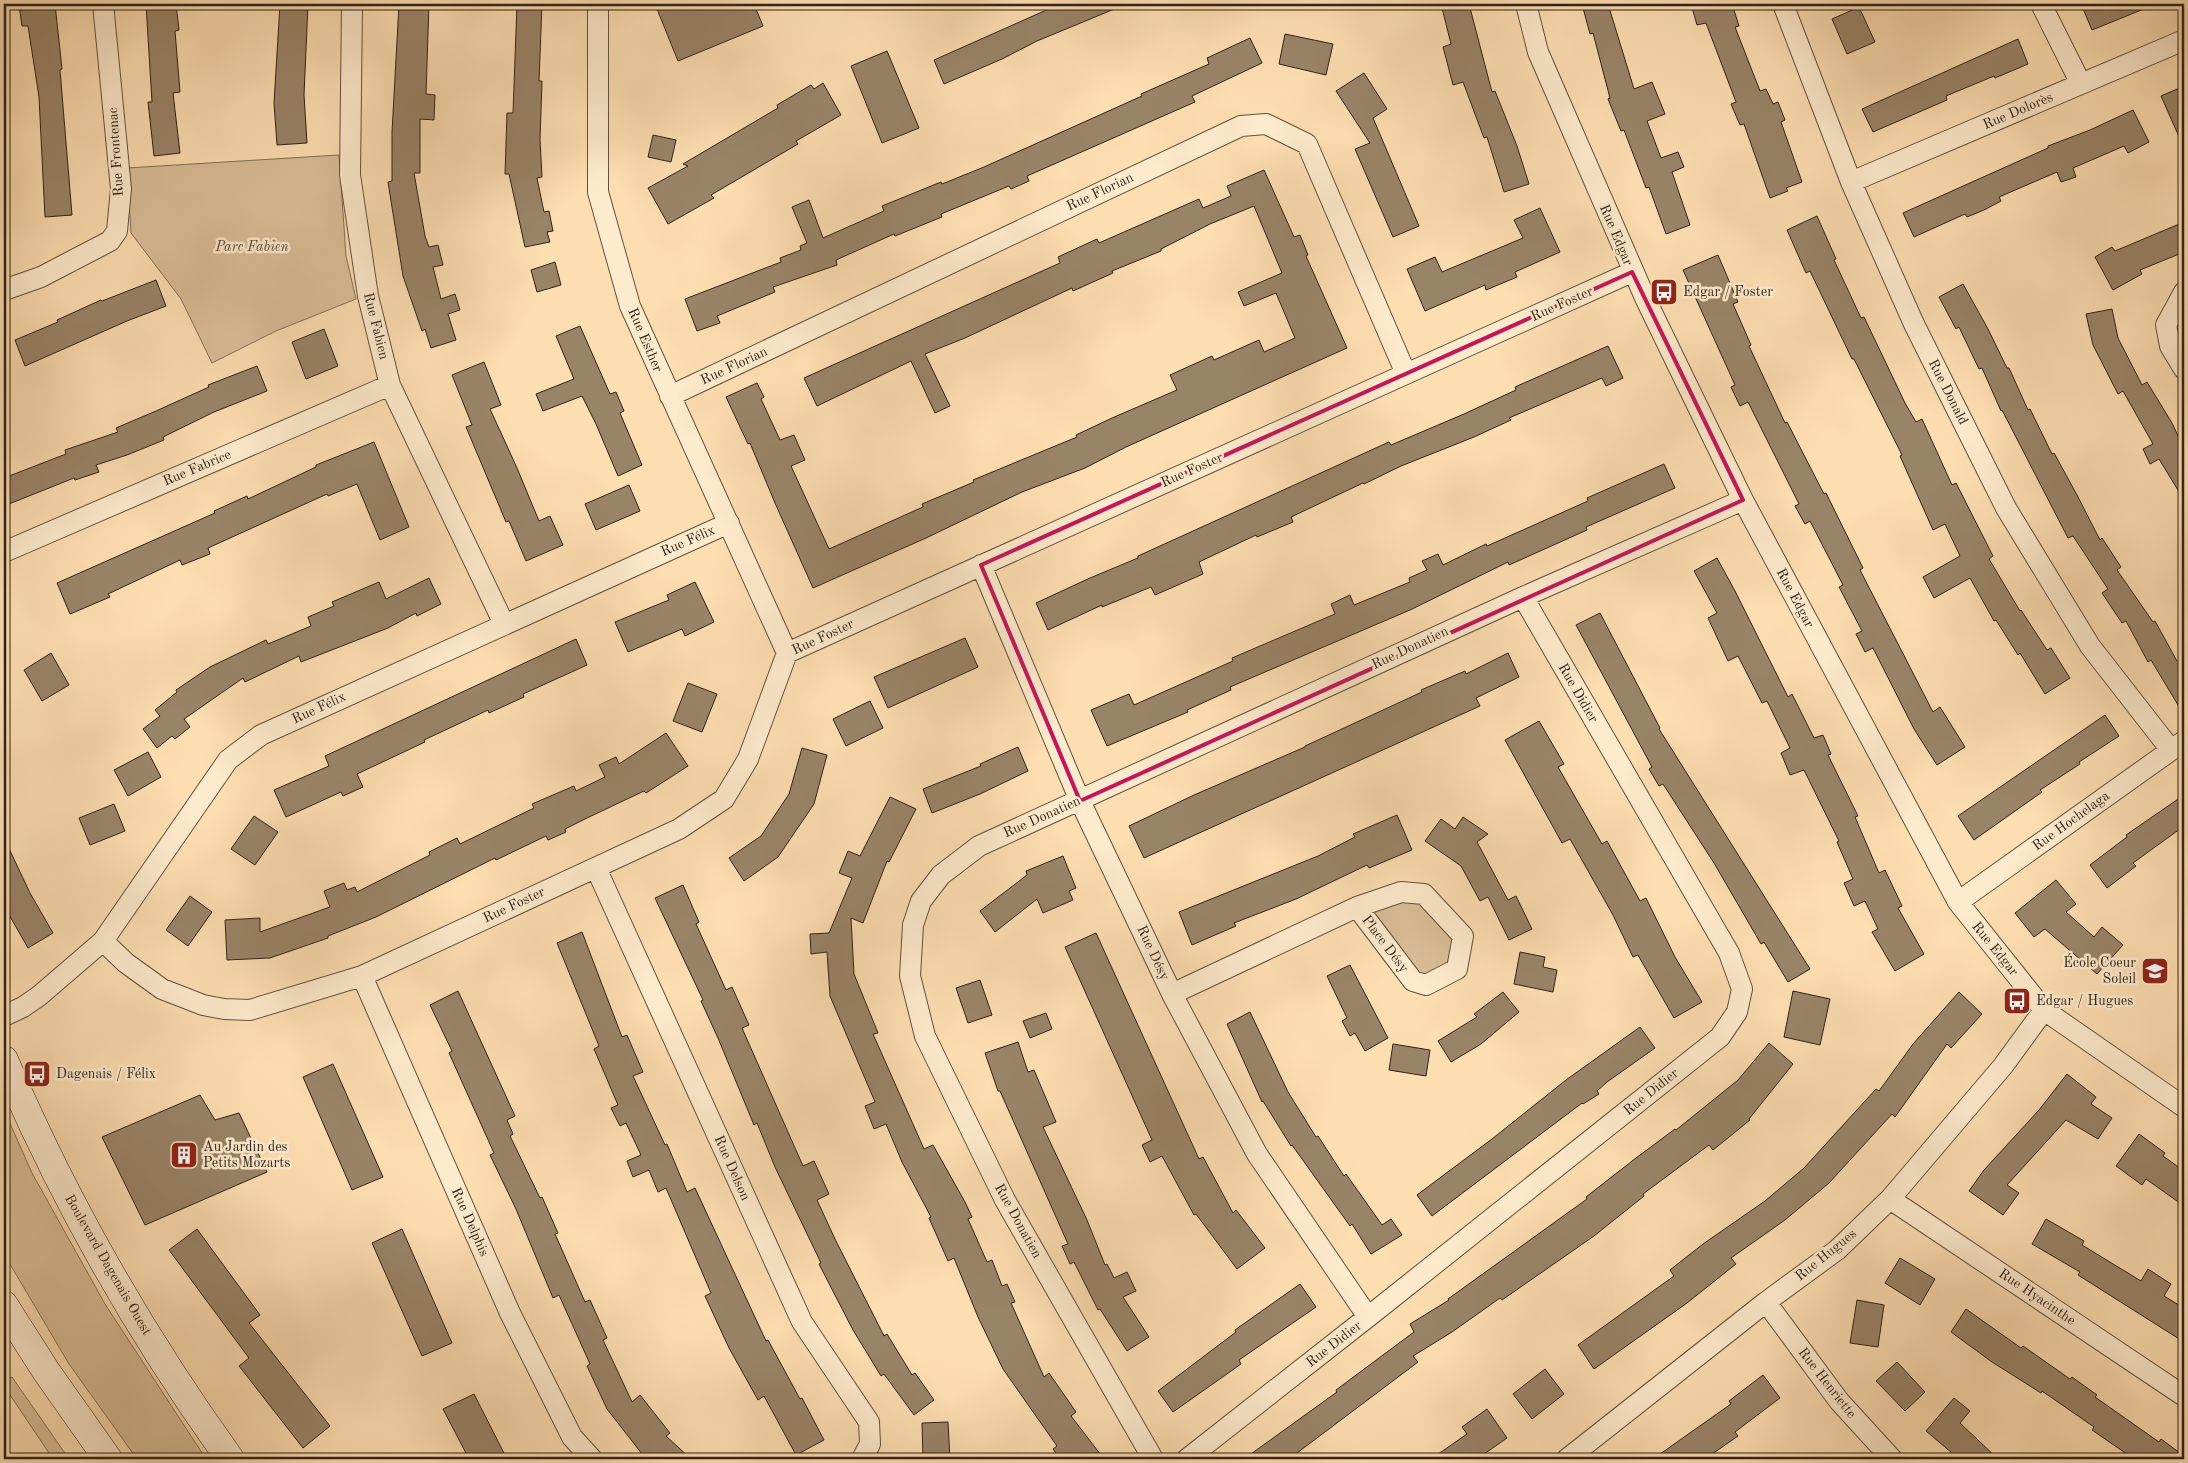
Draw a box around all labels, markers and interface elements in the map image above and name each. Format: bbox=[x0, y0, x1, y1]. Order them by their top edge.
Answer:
street label: Rue Dolorès bbox=[1981, 90, 2055, 132]
street label: Rue Frontenac bbox=[106, 107, 126, 197]
street label: Rue Florian bbox=[1064, 170, 1136, 214]
street label: Rue Edgar bbox=[1597, 202, 1635, 268]
park label: Parc Fabien bbox=[214, 240, 289, 254]
bus stop icon: Edgar / Foster bbox=[1649, 277, 1679, 307]
street label: Rue Foster bbox=[1529, 284, 1595, 324]
place label: Edgar / Foster bbox=[1683, 285, 1773, 299]
street label: Rue Fabien bbox=[361, 291, 391, 361]
street label: Rue Esther bbox=[625, 306, 665, 374]
street label: Rue Florian bbox=[698, 344, 770, 388]
street label: Rue Donald bbox=[1926, 357, 1970, 427]
street label: Rue Fabrice bbox=[161, 447, 233, 489]
street label: Rue Foster bbox=[1159, 450, 1225, 490]
street label: Rue Félix bbox=[659, 523, 717, 559]
street label: Rue Edgar bbox=[1774, 566, 1817, 630]
street label: Rue Foster bbox=[790, 617, 856, 657]
street label: Rue Donatien bbox=[1369, 624, 1451, 672]
street label: Rue Didier bbox=[1555, 661, 1601, 725]
street label: Rue Félix bbox=[290, 689, 348, 727]
street label: Rue Hochelaga bbox=[2030, 788, 2112, 853]
street label: Rue Donatien bbox=[1001, 794, 1083, 840]
street label: Rue Foster bbox=[481, 885, 547, 925]
street label: Place Désy bbox=[1359, 913, 1411, 976]
street label: Rue Edgar bbox=[1969, 919, 2021, 979]
street label: Rue Désy bbox=[1134, 923, 1172, 983]
place label: École Coeur Soleil bbox=[2063, 953, 2136, 986]
school or university icon: École Coeur Soleil bbox=[2140, 956, 2170, 986]
bus stop icon: Edgar / Hugues bbox=[2002, 986, 2032, 1016]
place label: Edgar / Hugues bbox=[2036, 994, 2133, 1008]
bus stop icon: Dagenais / Félix bbox=[22, 1059, 52, 1089]
street label: Rue Didier bbox=[1621, 1066, 1681, 1118]
place label: Dagenais / Félix bbox=[56, 1067, 156, 1081]
street label: Rue Delson bbox=[711, 1133, 753, 1203]
building icon: Au Jardin des Petits Mozarts bbox=[169, 1140, 199, 1170]
place label: Au Jardin des Petits Mozarts bbox=[203, 1140, 290, 1170]
street label: Rue Donatien bbox=[992, 1181, 1044, 1261]
street label: Rue Delphis bbox=[449, 1185, 491, 1259]
street label: Boulevard Dagenais Ouest bbox=[62, 1192, 154, 1338]
street label: Rue Hugues bbox=[1793, 1226, 1859, 1284]
street label: Rue Hyacinthe bbox=[1996, 1266, 2078, 1328]
street label: Rue Didier bbox=[1304, 1318, 1364, 1370]
street label: Rue Henriette bbox=[1795, 1345, 1859, 1421]

